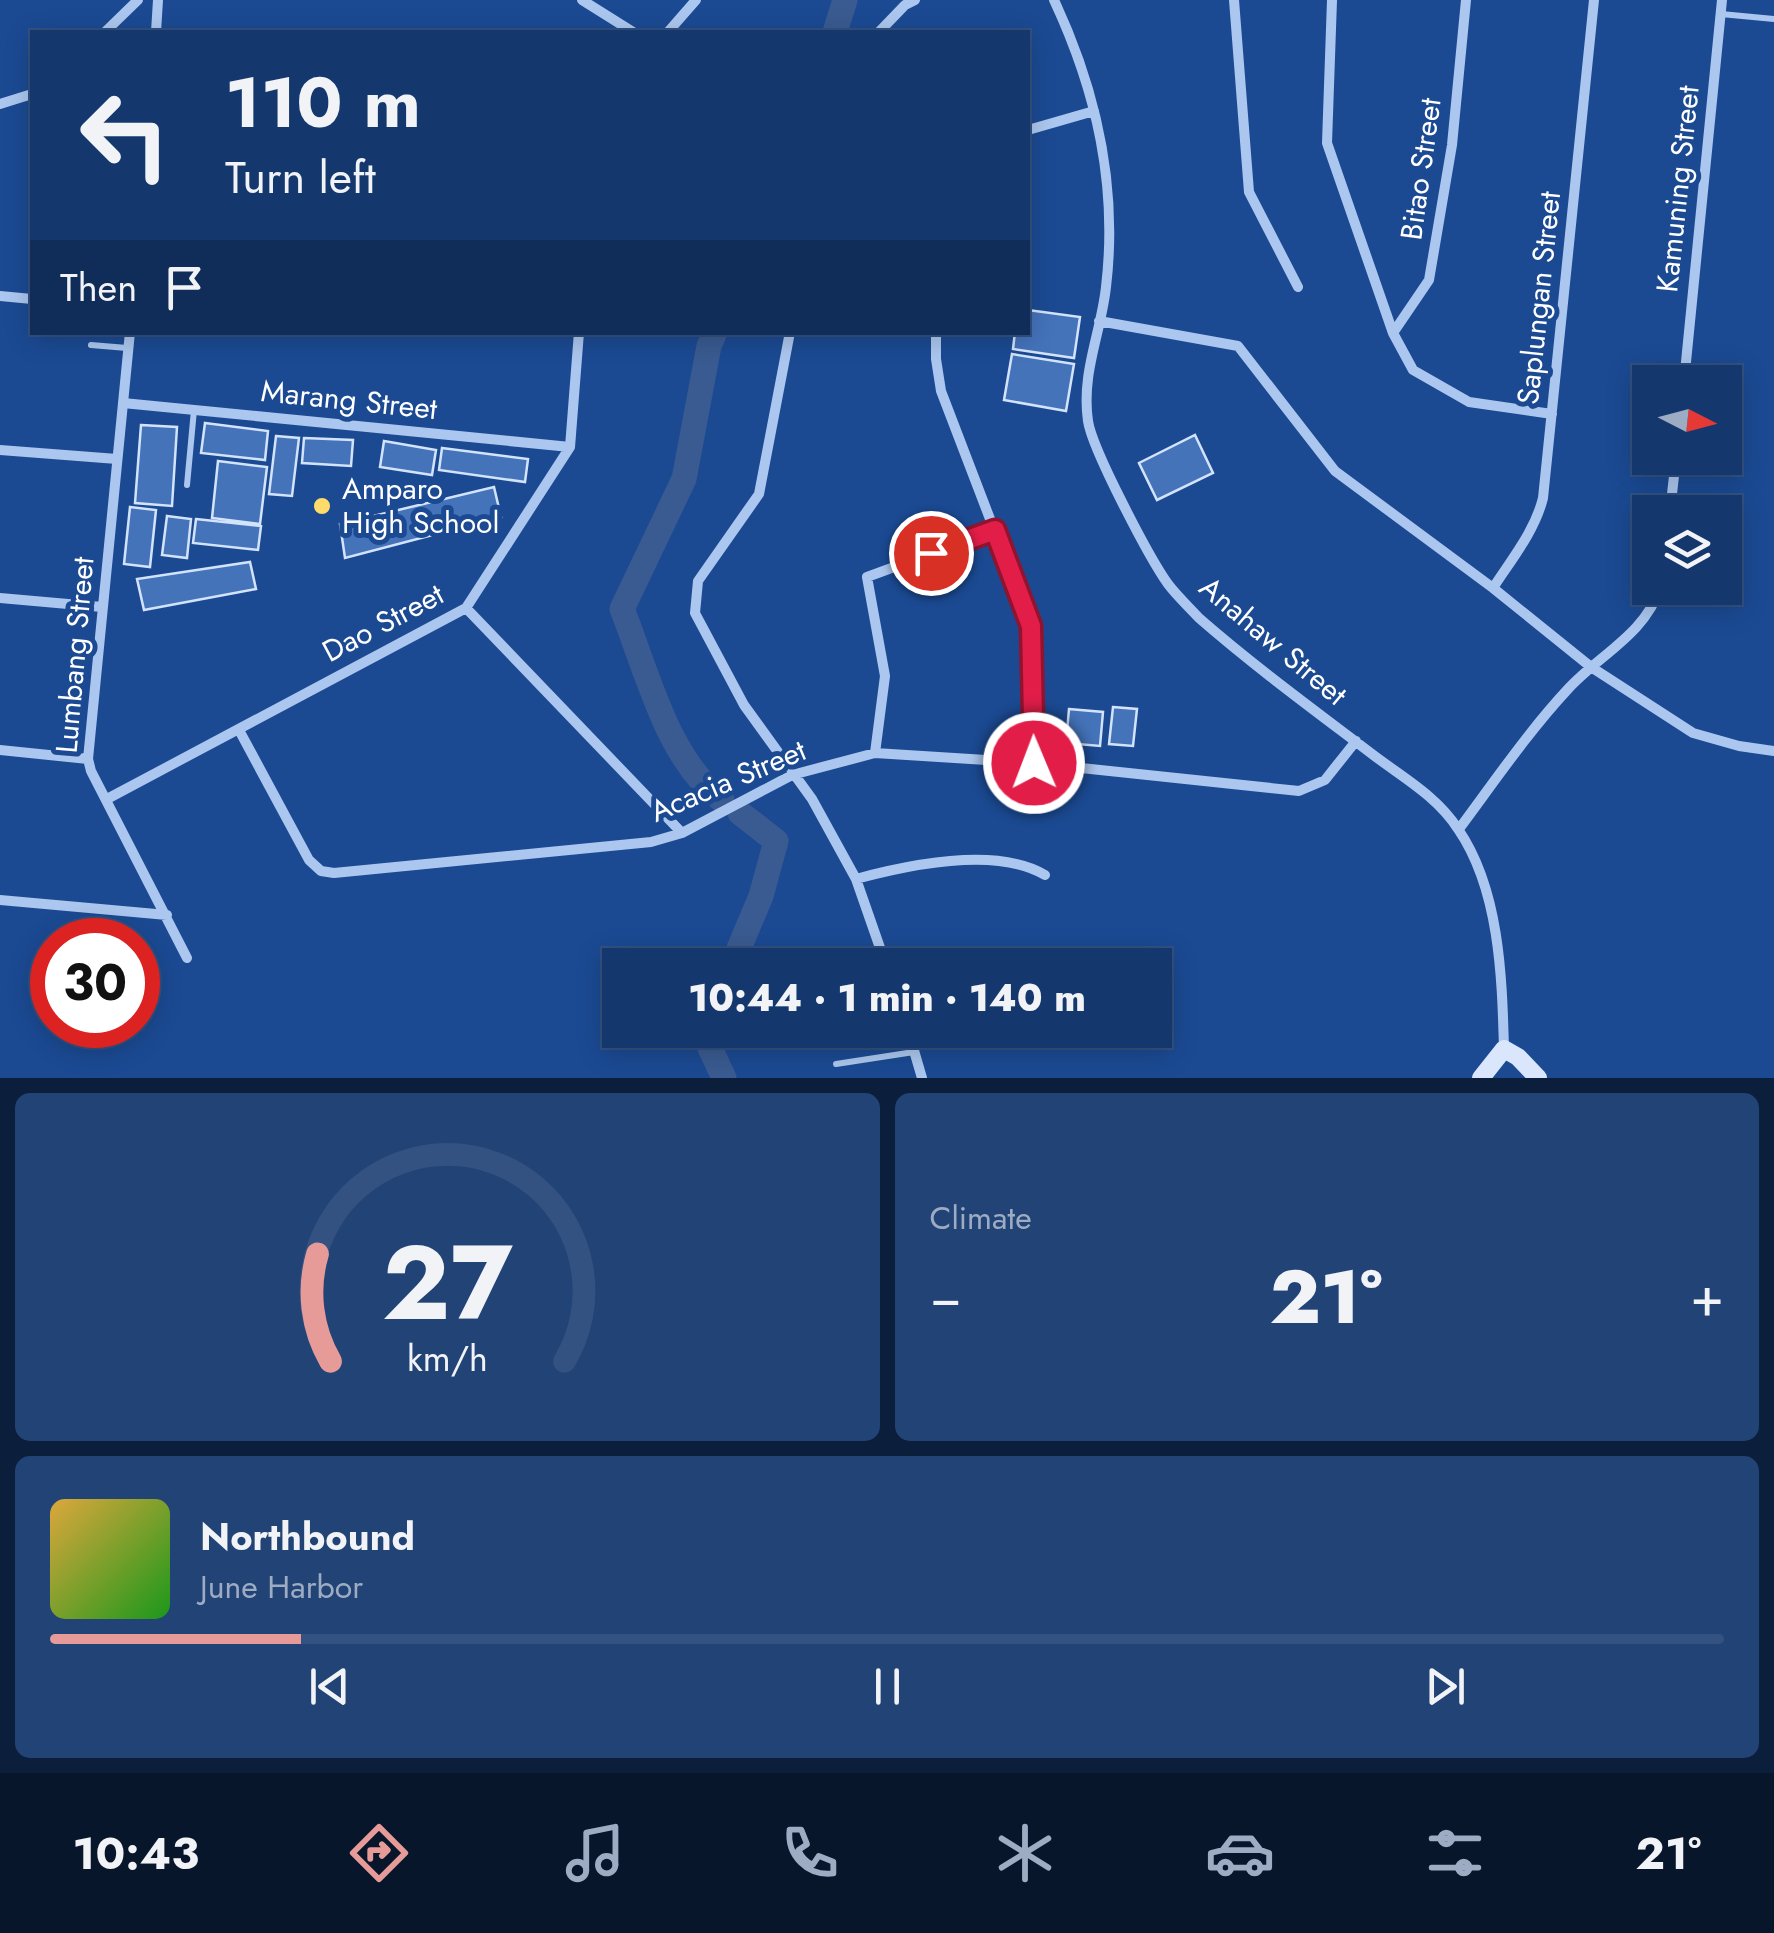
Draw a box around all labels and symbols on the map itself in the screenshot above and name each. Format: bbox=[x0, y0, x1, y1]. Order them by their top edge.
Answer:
street label: Kamuning Street bbox=[1645, 83, 1710, 294]
street label: Bitao Street bbox=[1389, 94, 1452, 243]
street label: Saplungan Street bbox=[1506, 188, 1571, 407]
north arrow bbox=[1632, 365, 1742, 475]
street label: Marang Street bbox=[259, 369, 440, 430]
place label: Amparo High School bbox=[342, 467, 499, 544]
marker: Amparo High School bbox=[311, 495, 333, 517]
pin bbox=[889, 511, 974, 596]
street label: Lumbang Street bbox=[44, 554, 105, 755]
street label: Anahaw Street bbox=[1190, 566, 1357, 716]
street label: Dao Street bbox=[314, 572, 452, 672]
position arrow bbox=[982, 711, 1086, 815]
street label: Acacia Street bbox=[643, 728, 813, 833]
speed limit sign: 30 bbox=[30, 918, 160, 1048]

